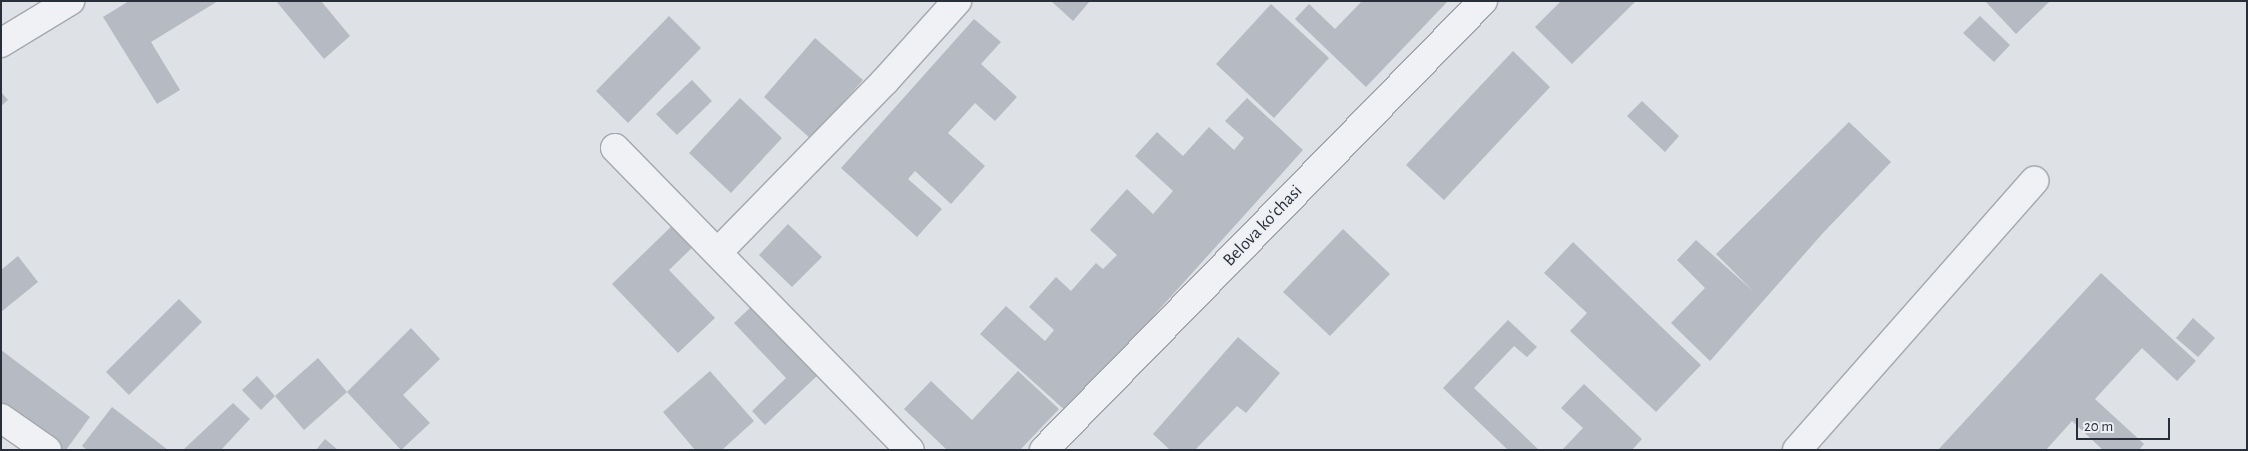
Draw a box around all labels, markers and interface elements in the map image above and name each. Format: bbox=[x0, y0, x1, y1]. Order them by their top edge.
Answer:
street label: Belova koʻchasi bbox=[1219, 181, 1307, 271]
scale bar bbox=[2078, 408, 2172, 440]
text: 20 m bbox=[2084, 419, 2113, 434]

